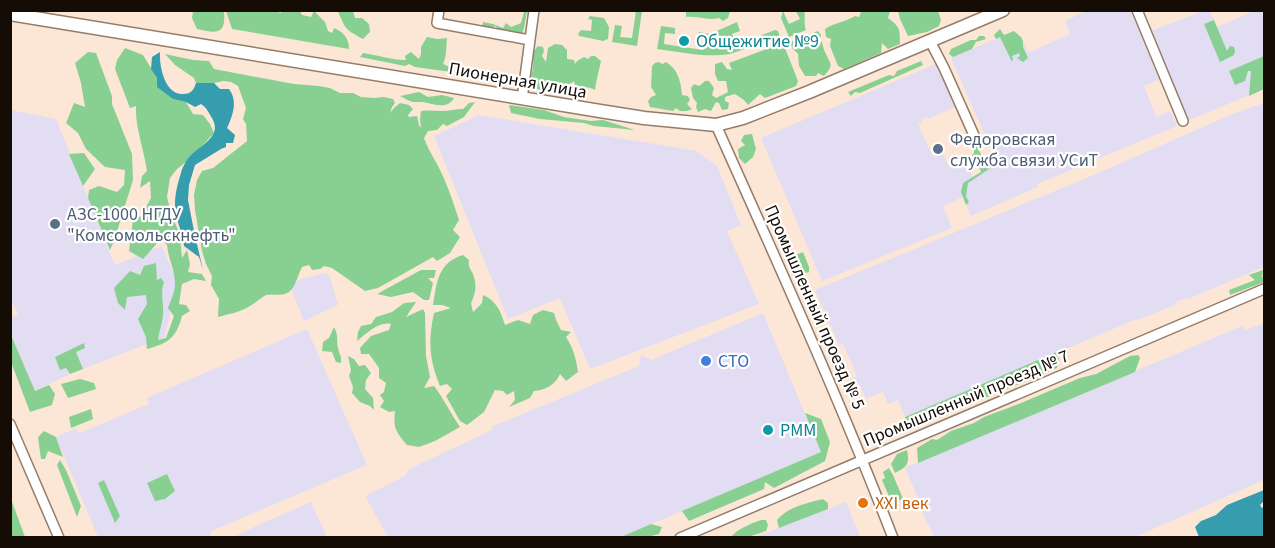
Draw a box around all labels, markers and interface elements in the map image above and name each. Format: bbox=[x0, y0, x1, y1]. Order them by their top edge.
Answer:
place label: Общежитие №9 bbox=[696, 29, 819, 54]
marker: Общежитие №9 bbox=[677, 34, 691, 48]
street label: Пионерная улица bbox=[447, 56, 589, 105]
place label: Федоровская служба связи УСиТ bbox=[950, 127, 1099, 173]
marker: Федоровская служба связи УСиТ bbox=[931, 142, 945, 156]
street label: Промышленный проезд № 5 bbox=[758, 201, 871, 414]
place label: АЗС-1000 НГДУ "Комсомольскнефть" bbox=[67, 202, 236, 248]
marker: АЗС-1000 НГДУ "Комсомольскнефть" bbox=[48, 217, 62, 231]
street label: Промышленный проезд № 7 bbox=[859, 344, 1073, 453]
place label: СТО bbox=[718, 349, 749, 374]
marker: СТО bbox=[699, 354, 713, 368]
place label: РММ bbox=[780, 418, 816, 443]
marker: РММ bbox=[761, 423, 775, 437]
place label: XXI век bbox=[875, 491, 929, 516]
marker: XXI век bbox=[856, 496, 870, 510]

